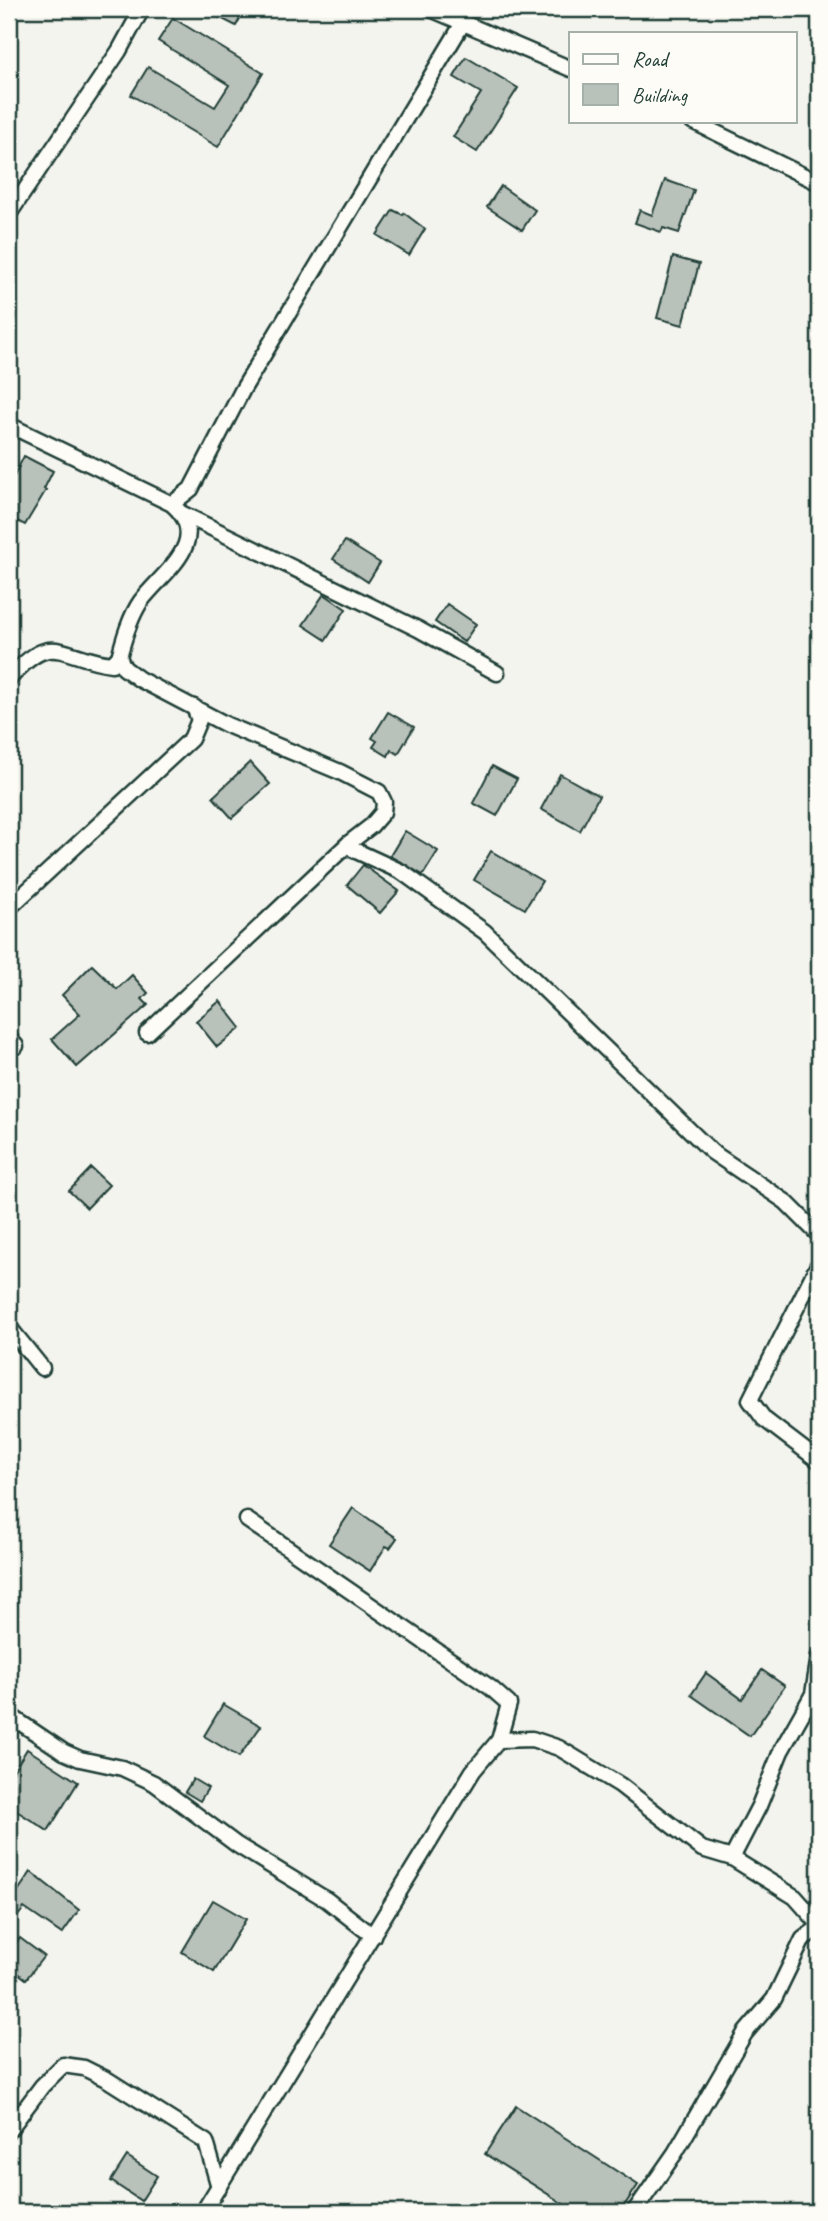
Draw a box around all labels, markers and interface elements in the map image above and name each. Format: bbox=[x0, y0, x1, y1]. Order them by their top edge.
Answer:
legend bbox=[569, 32, 796, 122]
text: Road bbox=[632, 46, 671, 72]
text: Building bbox=[632, 82, 689, 108]

